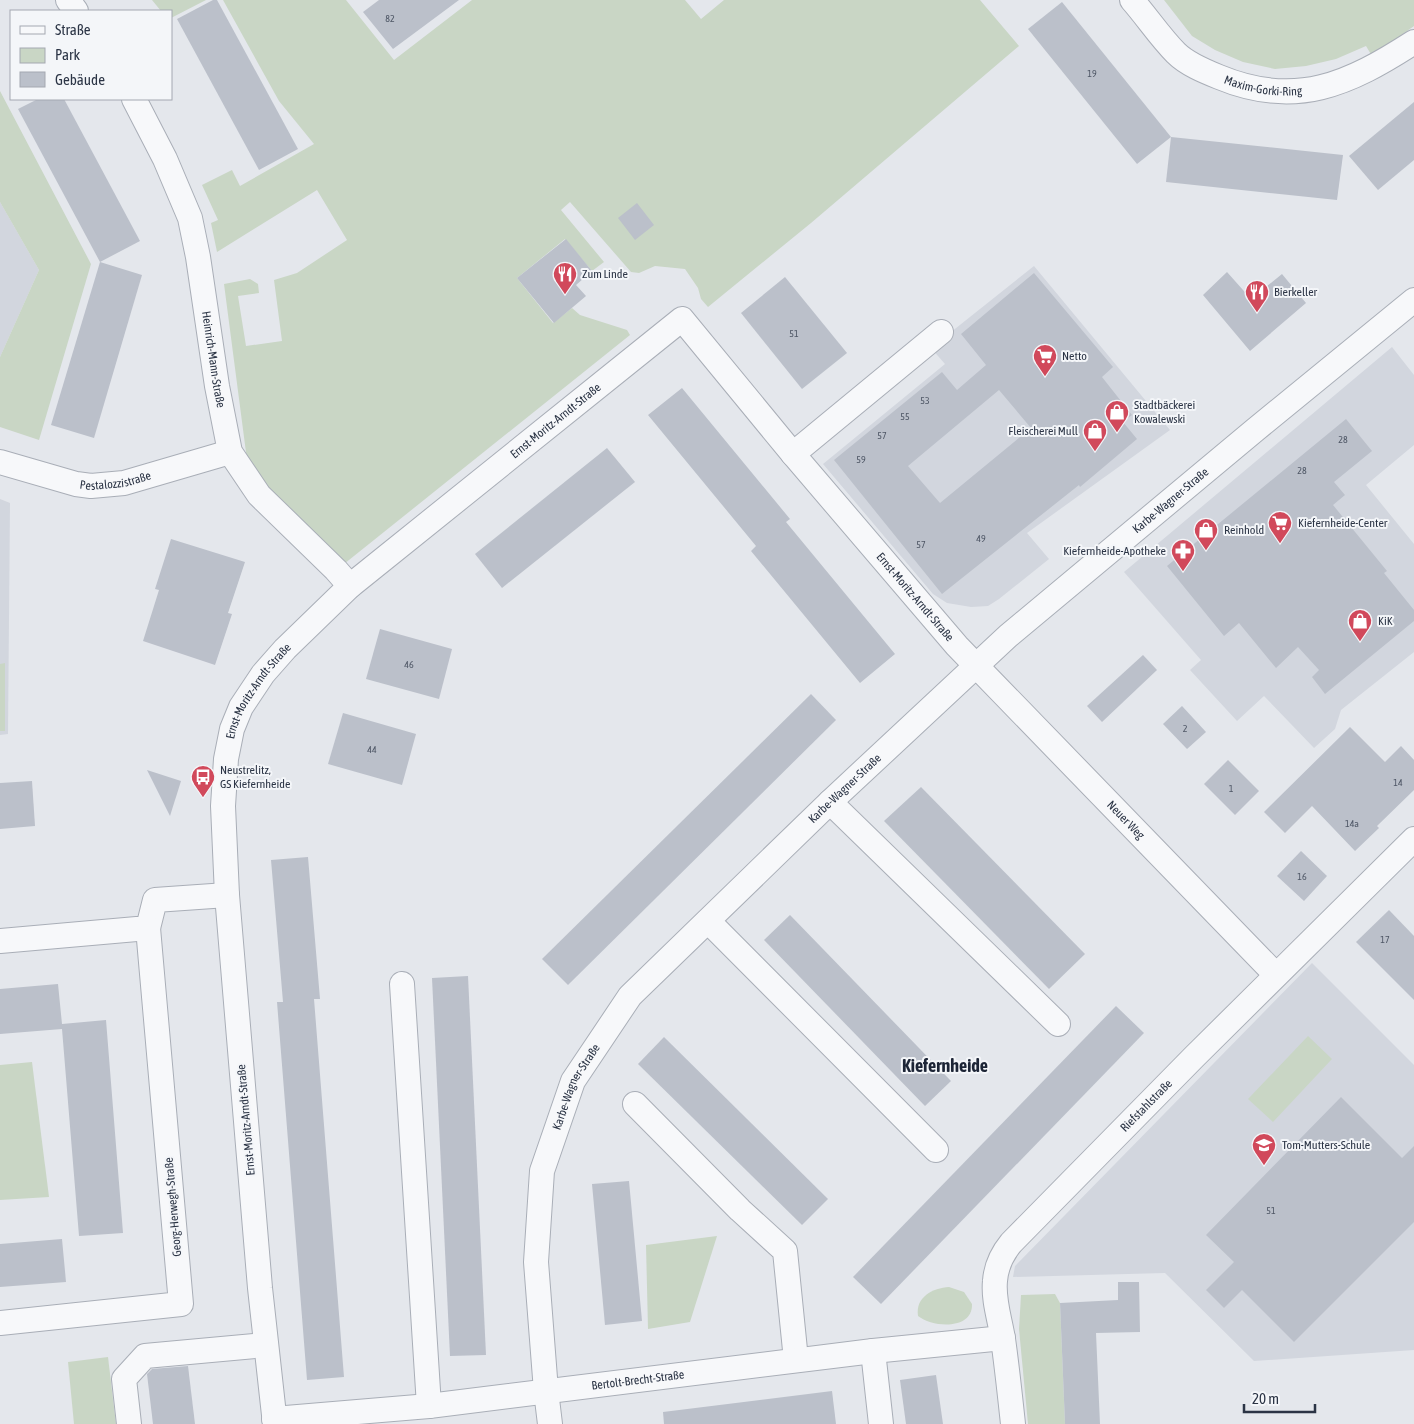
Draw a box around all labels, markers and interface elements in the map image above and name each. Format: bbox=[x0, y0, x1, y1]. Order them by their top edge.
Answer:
legend bbox=[10, 10, 172, 100]
house number: 82 bbox=[385, 13, 395, 24]
text: Straße bbox=[55, 21, 91, 38]
text: Park bbox=[55, 46, 80, 63]
house number: 19 bbox=[1087, 68, 1097, 79]
text: Gebäude bbox=[55, 71, 105, 88]
street label: Maxim-Gorki-Ring bbox=[1222, 73, 1304, 99]
restaurant icon: Zum Linde bbox=[552, 261, 578, 295]
place label: Zum Linde bbox=[582, 267, 628, 281]
restaurant icon: Bierkeller bbox=[1244, 279, 1270, 313]
place label: Bierkeller bbox=[1274, 285, 1318, 299]
street label: Heinrich-Mann-Straße bbox=[199, 310, 228, 409]
house number: 51 bbox=[789, 328, 799, 339]
supermarket icon: Netto bbox=[1032, 343, 1058, 377]
place label: Netto bbox=[1062, 349, 1087, 363]
street label: Ernst-Moritz-Arndt-Straße bbox=[508, 380, 604, 461]
house number: 53 bbox=[920, 395, 930, 406]
place label: Stadtbäckerei Kowalewski bbox=[1134, 398, 1195, 426]
shop icon: Stadtbäckerei Kowalewski bbox=[1104, 399, 1130, 433]
house number: 55 bbox=[900, 411, 910, 422]
shop icon: Fleischerei Mull bbox=[1082, 418, 1108, 452]
place label: Fleischerei Mull bbox=[1008, 424, 1079, 438]
house number: 57 bbox=[877, 430, 887, 441]
house number: 28 bbox=[1338, 434, 1348, 445]
house number: 59 bbox=[856, 454, 866, 465]
street label: Karbe-Wagner-Straße bbox=[1130, 465, 1211, 536]
house number: 28 bbox=[1297, 465, 1307, 476]
street label: Pestalozzistraße bbox=[79, 468, 153, 493]
supermarket icon: Kiefernheide-Center bbox=[1267, 510, 1293, 544]
place label: Kiefernheide-Center bbox=[1298, 516, 1388, 530]
shop icon: Reinhold bbox=[1193, 517, 1219, 551]
place label: Reinhold bbox=[1224, 523, 1264, 537]
house number: 49 bbox=[976, 533, 986, 544]
pharmacy icon: Kiefernheide-Apotheke bbox=[1170, 538, 1196, 572]
house number: 57 bbox=[916, 539, 926, 550]
place label: Kiefernheide-Apotheke bbox=[1063, 544, 1166, 558]
street label: Ernst-Moritz-Arndt-Straße bbox=[873, 550, 957, 644]
shop icon: KiK bbox=[1347, 608, 1373, 642]
place label: KiK bbox=[1378, 614, 1393, 628]
street label: Ernst-Moritz-Arndt-Straße bbox=[223, 640, 294, 740]
house number: 46 bbox=[404, 659, 414, 670]
house number: 2 bbox=[1183, 723, 1188, 734]
house number: 44 bbox=[367, 744, 377, 755]
street label: Karbe-Wagner-Straße bbox=[806, 751, 884, 826]
place label: Neustrelitz, GS Kiefernheide bbox=[220, 763, 290, 791]
bus stop icon: Neustrelitz, GS Kiefernheide bbox=[190, 764, 216, 798]
house number: 14 bbox=[1393, 777, 1403, 788]
house number: 1 bbox=[1229, 783, 1234, 794]
street label: Neuer Weg bbox=[1104, 798, 1148, 843]
house number: 14a bbox=[1345, 818, 1359, 829]
house number: 16 bbox=[1297, 871, 1307, 882]
house number: 17 bbox=[1380, 934, 1390, 945]
street label: Karbe-Wagner-Straße bbox=[550, 1041, 603, 1132]
district label: Kiefernheide bbox=[902, 1055, 988, 1076]
street label: Ernst-Moritz-Arndt-Straße bbox=[234, 1064, 258, 1176]
street label: Riefstahlstraße bbox=[1118, 1077, 1175, 1135]
school or university icon: Tom-Mutters-Schule bbox=[1251, 1132, 1277, 1166]
place label: Tom-Mutters-Schule bbox=[1282, 1138, 1370, 1152]
street label: Georg-Herwegh-Straße bbox=[162, 1157, 184, 1257]
house number: 51 bbox=[1266, 1205, 1276, 1216]
street label: Bertolt-Brecht-Straße bbox=[591, 1367, 685, 1393]
scale bar bbox=[1244, 1382, 1315, 1414]
text: 20 m bbox=[1252, 1390, 1279, 1407]

